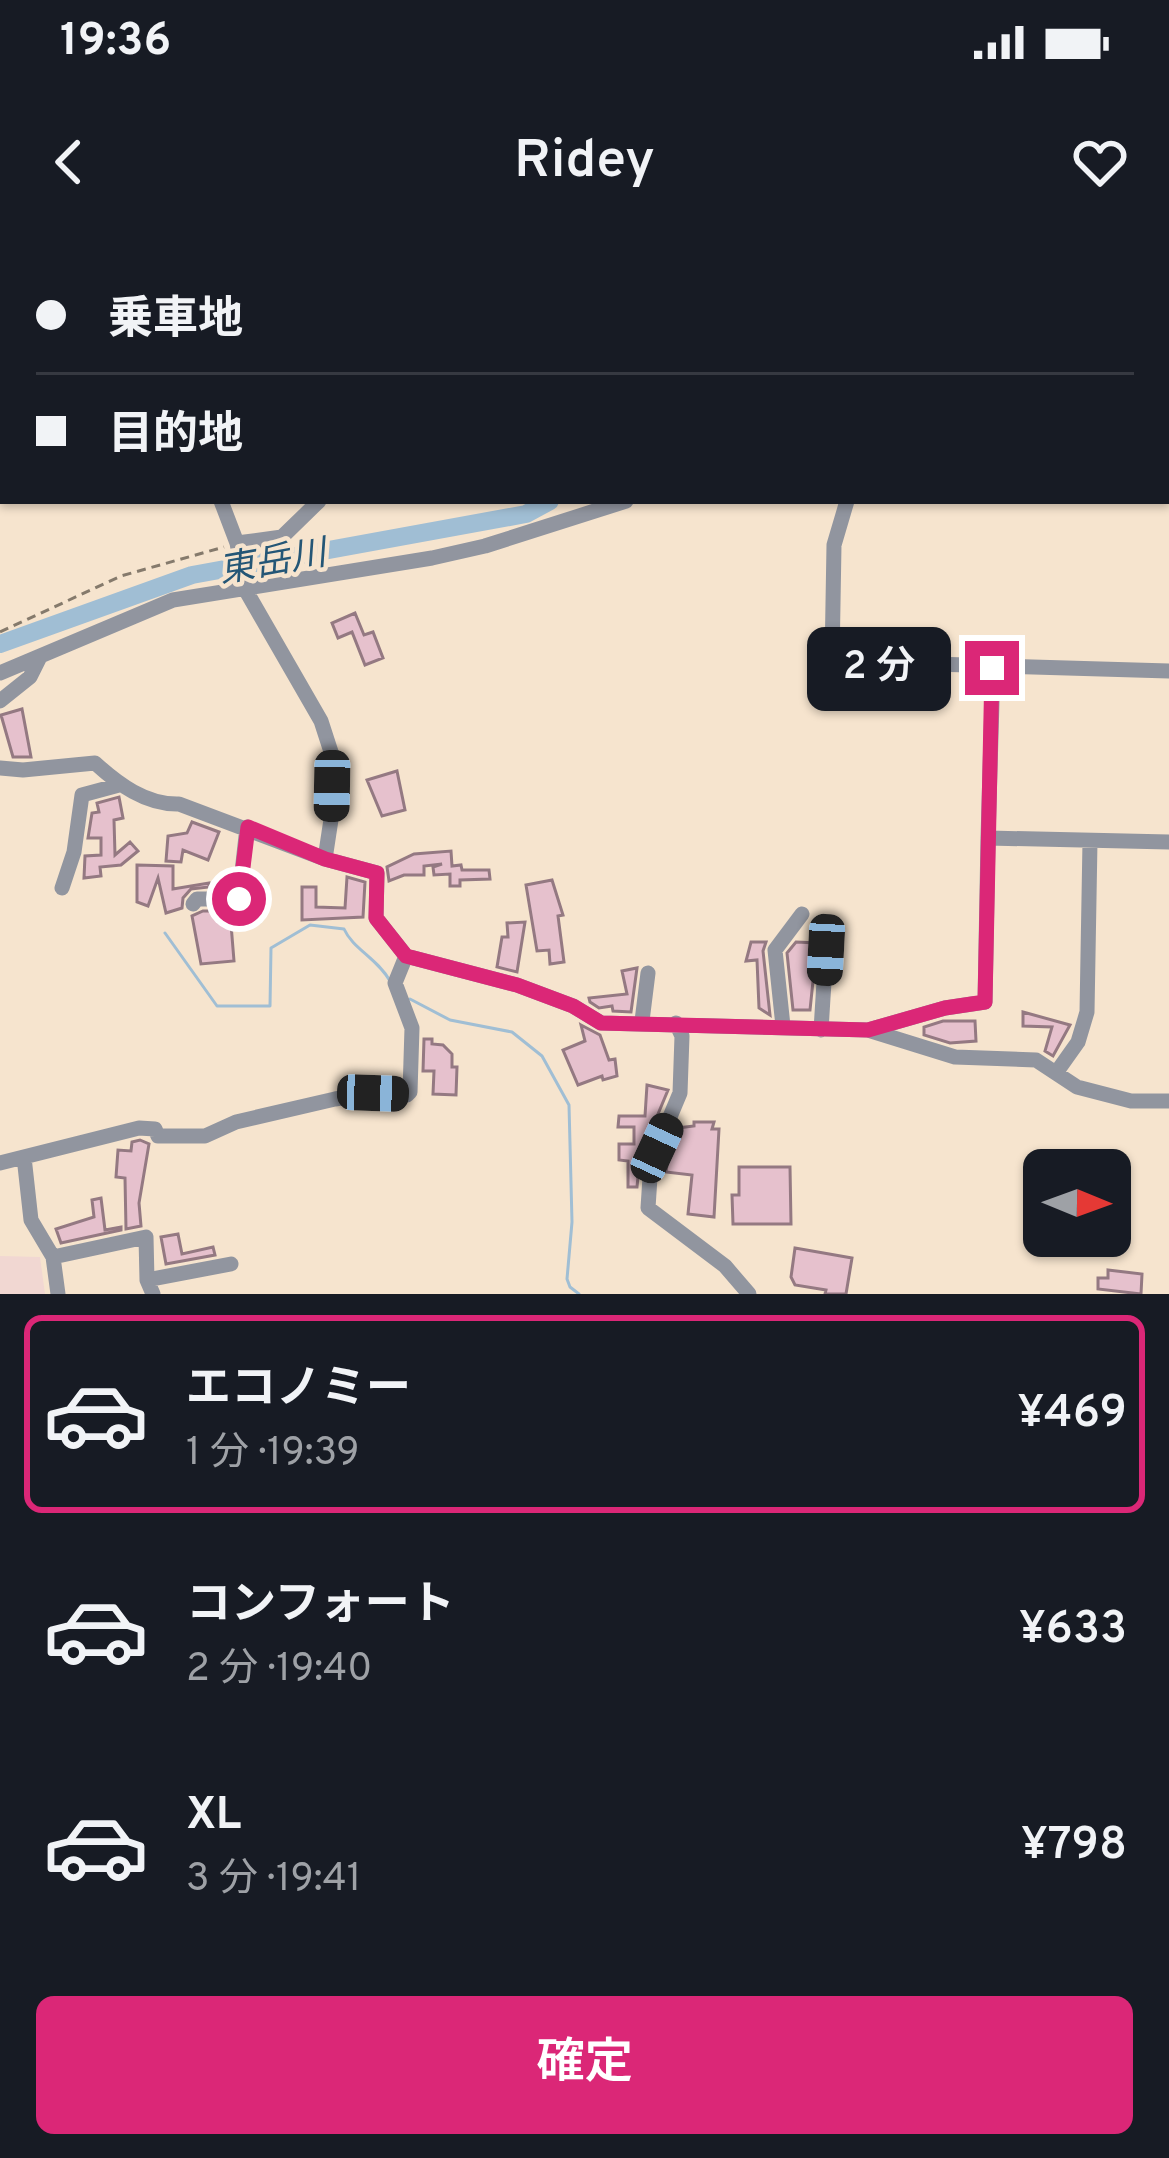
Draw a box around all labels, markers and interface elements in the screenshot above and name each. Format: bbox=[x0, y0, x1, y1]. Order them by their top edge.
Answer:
text: 19:36 bbox=[60, 14, 171, 71]
text: Ridey bbox=[514, 128, 655, 197]
icon: back bbox=[36, 129, 102, 195]
icon: heart bbox=[1067, 129, 1133, 195]
text: 乗車地 bbox=[108, 293, 243, 350]
text: 目的地 bbox=[108, 408, 243, 465]
water label: 東岳川 bbox=[216, 531, 334, 596]
callout: 2 分 bbox=[806, 626, 950, 710]
route end bbox=[965, 641, 1019, 695]
text: 2 分 bbox=[843, 644, 915, 693]
car bbox=[313, 750, 351, 822]
route start bbox=[212, 872, 266, 926]
car bbox=[806, 913, 846, 987]
car bbox=[336, 1074, 410, 1112]
car bbox=[625, 1108, 689, 1188]
north arrow bbox=[1023, 1149, 1131, 1257]
map controls bbox=[1023, 1149, 1131, 1257]
icon: car bbox=[42, 1360, 150, 1468]
text: エコノミー bbox=[186, 1362, 411, 1419]
text: ¥469 bbox=[1017, 1386, 1127, 1443]
text: 1 分 · 19:39 bbox=[186, 1430, 360, 1479]
icon: car bbox=[42, 1576, 150, 1684]
text: コンフォート bbox=[186, 1578, 455, 1635]
text: ¥633 bbox=[1019, 1602, 1127, 1659]
text: 2 分 · 19:40 bbox=[186, 1646, 372, 1695]
text: XL bbox=[186, 1788, 241, 1845]
icon: car bbox=[42, 1792, 150, 1900]
text: ¥798 bbox=[1021, 1818, 1127, 1875]
text: 3 分 · 19:41 bbox=[186, 1856, 361, 1905]
button: 確定 bbox=[36, 1996, 1133, 2134]

